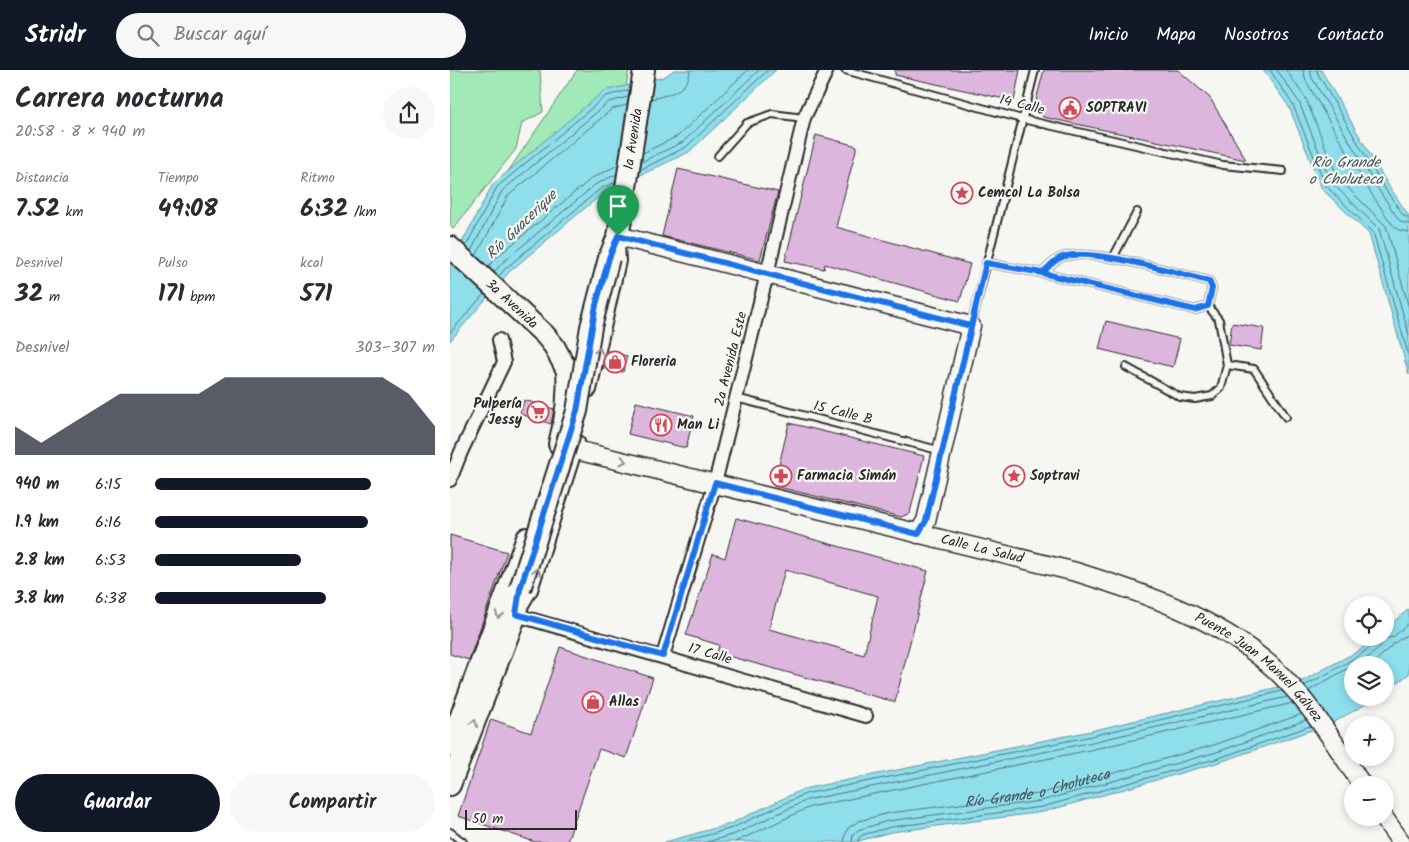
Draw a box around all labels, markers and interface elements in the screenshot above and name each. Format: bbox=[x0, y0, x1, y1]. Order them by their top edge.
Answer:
search box bbox=[116, 13, 466, 58]
text: Stridr bbox=[25, 16, 86, 55]
text: Buscar aquí bbox=[174, 20, 266, 50]
icon: search bbox=[134, 21, 162, 49]
text: Inicio bbox=[1088, 21, 1128, 50]
text: Mapa bbox=[1156, 21, 1196, 50]
text: Nosotros bbox=[1224, 21, 1289, 50]
text: Contacto bbox=[1317, 21, 1384, 50]
text: Carrera nocturna bbox=[15, 77, 224, 122]
button: share bbox=[383, 87, 435, 139]
street label: 14 Calle bbox=[997, 89, 1048, 121]
public building icon: SOPTRAVI bbox=[1058, 96, 1082, 120]
place label: SOPTRAVI bbox=[1086, 97, 1147, 119]
street label: 1a Avenida bbox=[618, 107, 649, 171]
text: 20:58 · 8 × 940 m bbox=[15, 119, 145, 144]
water label: Rio Grande o Choluteca bbox=[1309, 151, 1384, 192]
text: Distancia bbox=[15, 167, 69, 189]
text: Tiempo bbox=[158, 167, 199, 189]
text: Ritmo bbox=[300, 167, 335, 189]
place icon: Cemcol La Bolsa bbox=[950, 181, 974, 205]
place label: Cemcol La Bolsa bbox=[978, 182, 1080, 204]
water label: Río Guacerique bbox=[481, 184, 564, 265]
pin bbox=[597, 185, 639, 236]
text: 7.52 bbox=[15, 189, 60, 229]
text: 49:08 bbox=[158, 189, 218, 229]
text: 6:32 bbox=[300, 189, 348, 229]
icon: arrive bbox=[604, 192, 632, 220]
text: km bbox=[60, 201, 83, 223]
text: /km bbox=[348, 201, 377, 223]
text: Desnivel bbox=[15, 252, 63, 274]
text: Pulso bbox=[158, 252, 188, 274]
text: kcal bbox=[300, 252, 323, 274]
text: 32 bbox=[15, 274, 43, 314]
text: 171 bbox=[158, 274, 185, 314]
text: 571 bbox=[300, 274, 332, 314]
street label: 3a Avenida bbox=[480, 274, 543, 334]
text: m bbox=[43, 286, 60, 308]
text: bpm bbox=[185, 286, 215, 308]
street label: 2a Avenida Este bbox=[709, 309, 754, 409]
text: Desnivel bbox=[15, 335, 70, 360]
text: 303–307 m bbox=[355, 335, 435, 360]
one-way arrow bbox=[593, 347, 604, 356]
shop icon: Floreria bbox=[603, 350, 627, 374]
place label: Floreria bbox=[631, 351, 676, 373]
place label: Pulpería Jessy bbox=[474, 393, 523, 431]
street label: 15 Calle B bbox=[811, 395, 875, 431]
supermarket icon: Pulpería Jessy bbox=[526, 400, 550, 424]
restaurant icon: Man Li bbox=[649, 413, 673, 437]
place label: Man Li bbox=[677, 414, 720, 436]
one-way arrow bbox=[619, 455, 628, 466]
pharmacy icon: Farmacia Simán bbox=[769, 464, 793, 488]
place icon: Soptravi bbox=[1002, 464, 1026, 488]
place label: Farmacia Simán bbox=[797, 465, 897, 487]
place label: Soptravi bbox=[1030, 465, 1080, 487]
text: 940 m bbox=[15, 472, 59, 497]
text: 6:15 bbox=[95, 472, 121, 497]
text: 1.9 km bbox=[15, 510, 59, 535]
text: 6:16 bbox=[95, 510, 122, 535]
street label: Calle La Salud bbox=[938, 528, 1027, 570]
text: 2.8 km bbox=[15, 548, 65, 573]
text: 6:53 bbox=[95, 548, 126, 573]
one-way arrow bbox=[531, 567, 541, 576]
text: 3.8 km bbox=[15, 586, 64, 611]
text: 6:38 bbox=[95, 586, 127, 611]
map controls bbox=[1344, 596, 1394, 826]
button: locate bbox=[1344, 596, 1394, 646]
street label: Puente Juan Manuel Gálvez bbox=[1191, 607, 1328, 727]
one-way arrow bbox=[495, 610, 505, 618]
street label: 17 Calle bbox=[686, 637, 735, 671]
button: layers bbox=[1344, 656, 1394, 706]
shop icon: Allas bbox=[581, 690, 605, 714]
place label: Allas bbox=[609, 691, 639, 713]
button: + bbox=[1344, 716, 1394, 766]
one-way arrow bbox=[468, 720, 478, 728]
water label: Río Grande o Choluteca bbox=[963, 762, 1114, 815]
button: Guardar bbox=[15, 774, 220, 832]
button: Compartir bbox=[230, 774, 435, 832]
button: − bbox=[1344, 776, 1394, 826]
scale bar bbox=[465, 807, 578, 830]
text: 50 m bbox=[472, 808, 503, 830]

